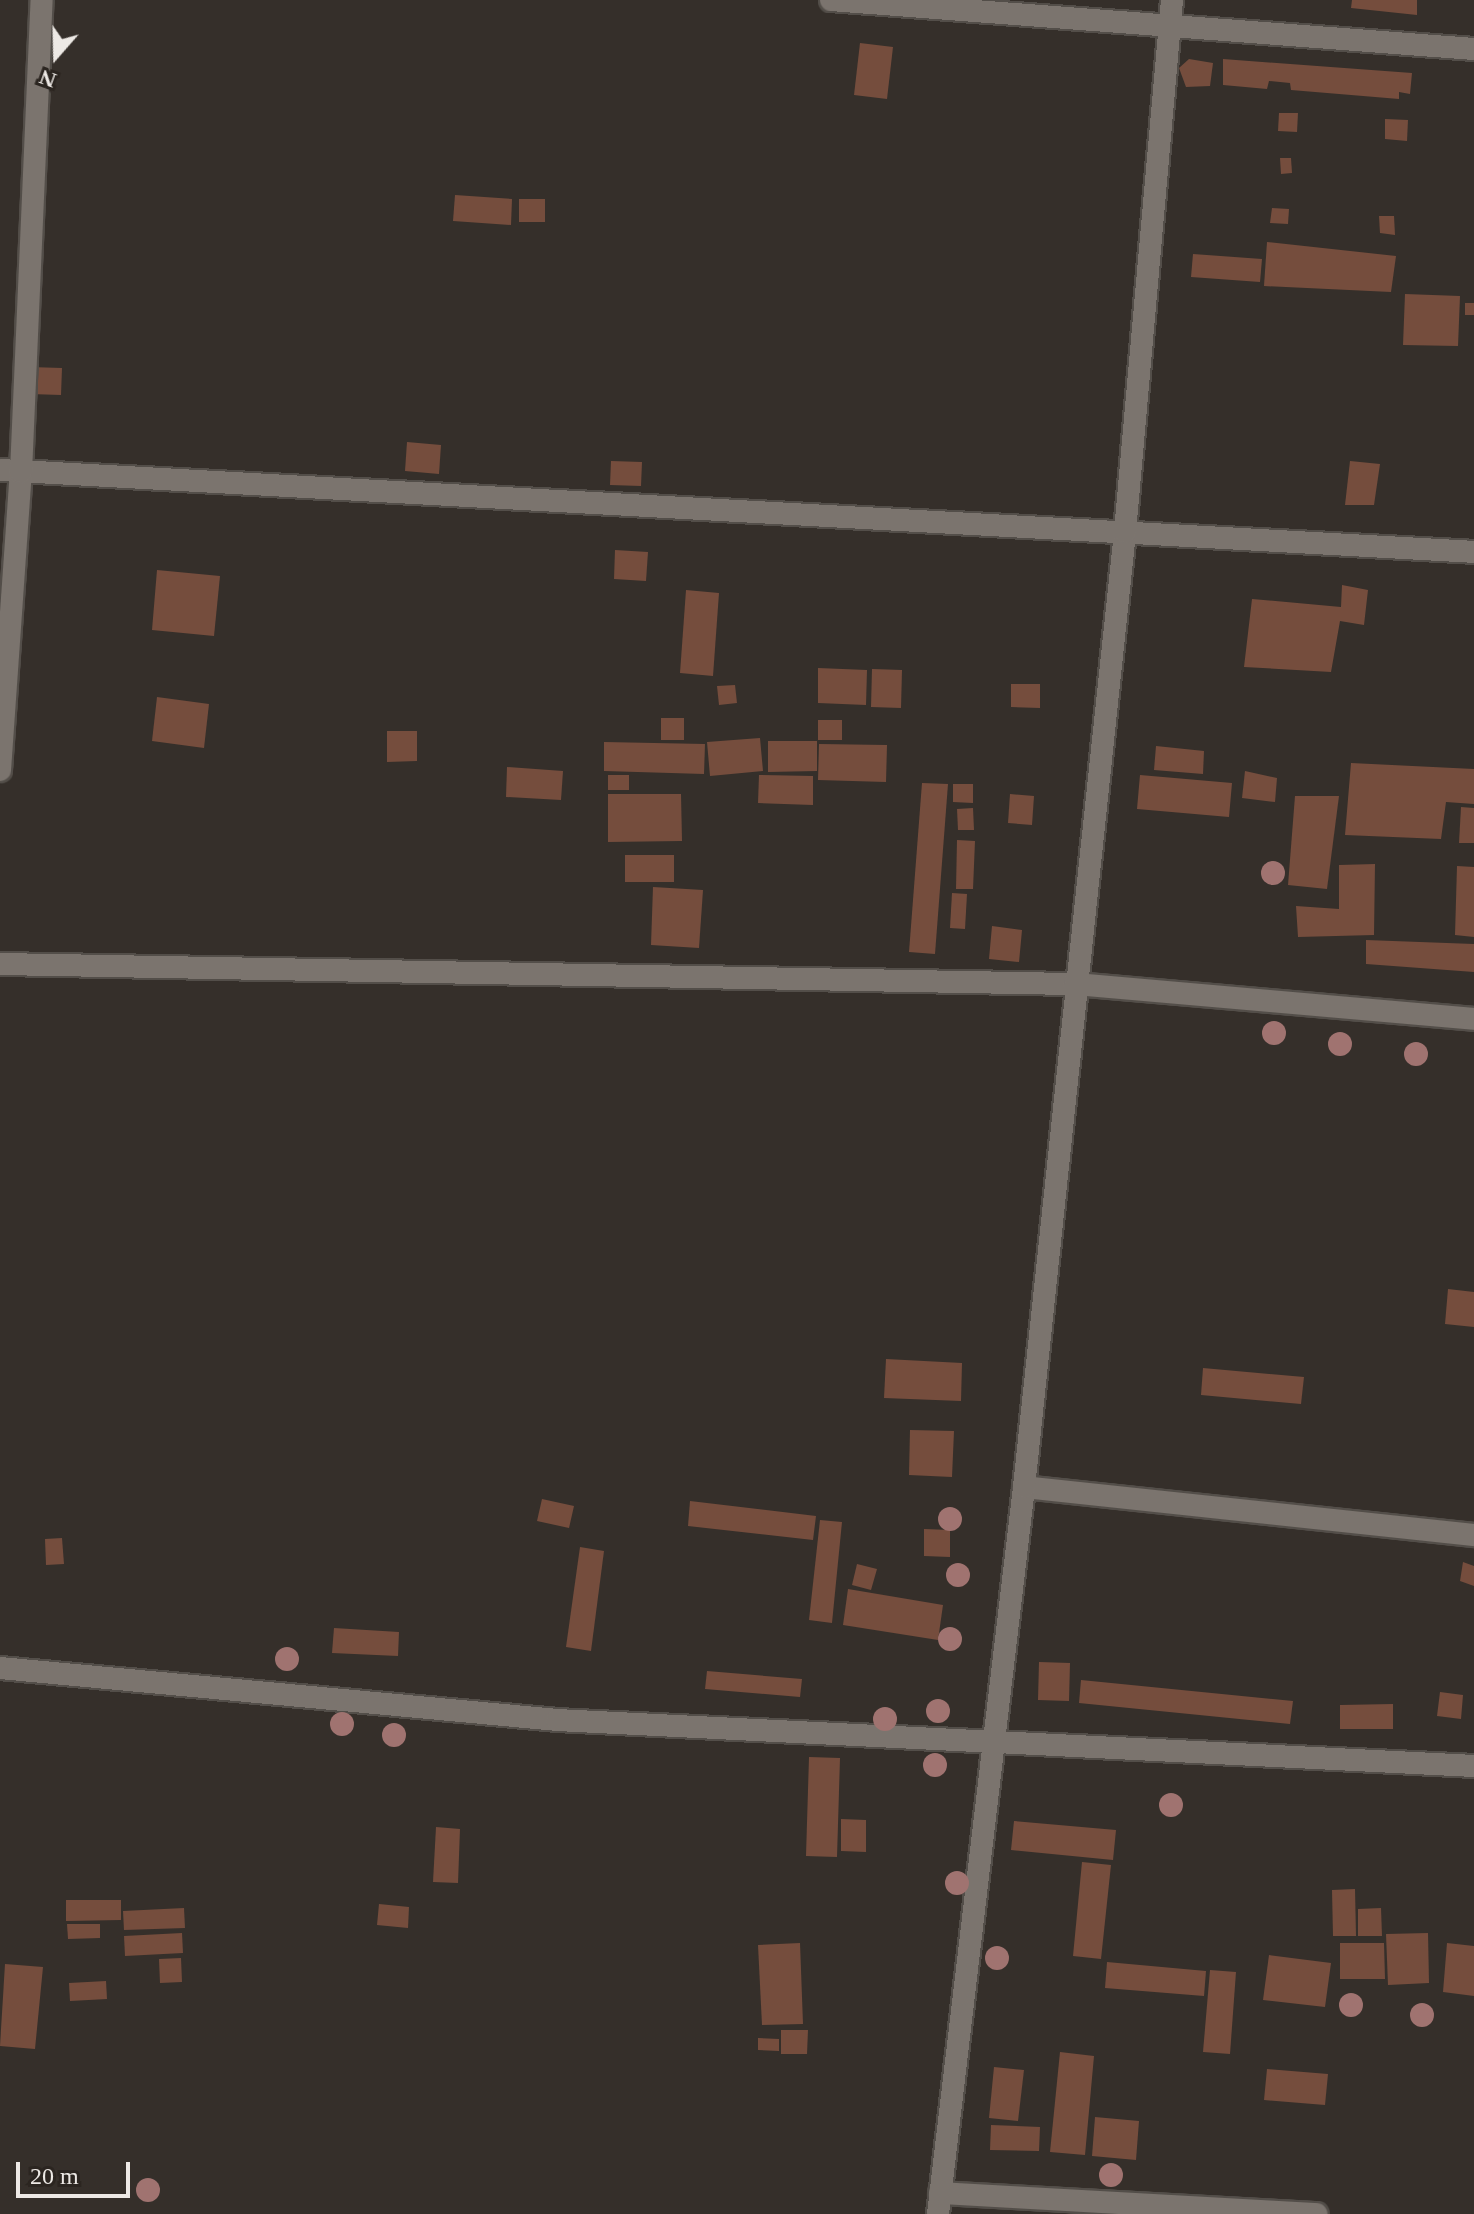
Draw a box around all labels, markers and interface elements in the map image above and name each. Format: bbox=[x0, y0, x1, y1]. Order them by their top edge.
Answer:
north arrow bbox=[16, 16, 96, 96]
text: N bbox=[36, 65, 59, 93]
scale bar bbox=[20, 2146, 134, 2196]
text: 20 m bbox=[30, 2163, 79, 2189]

